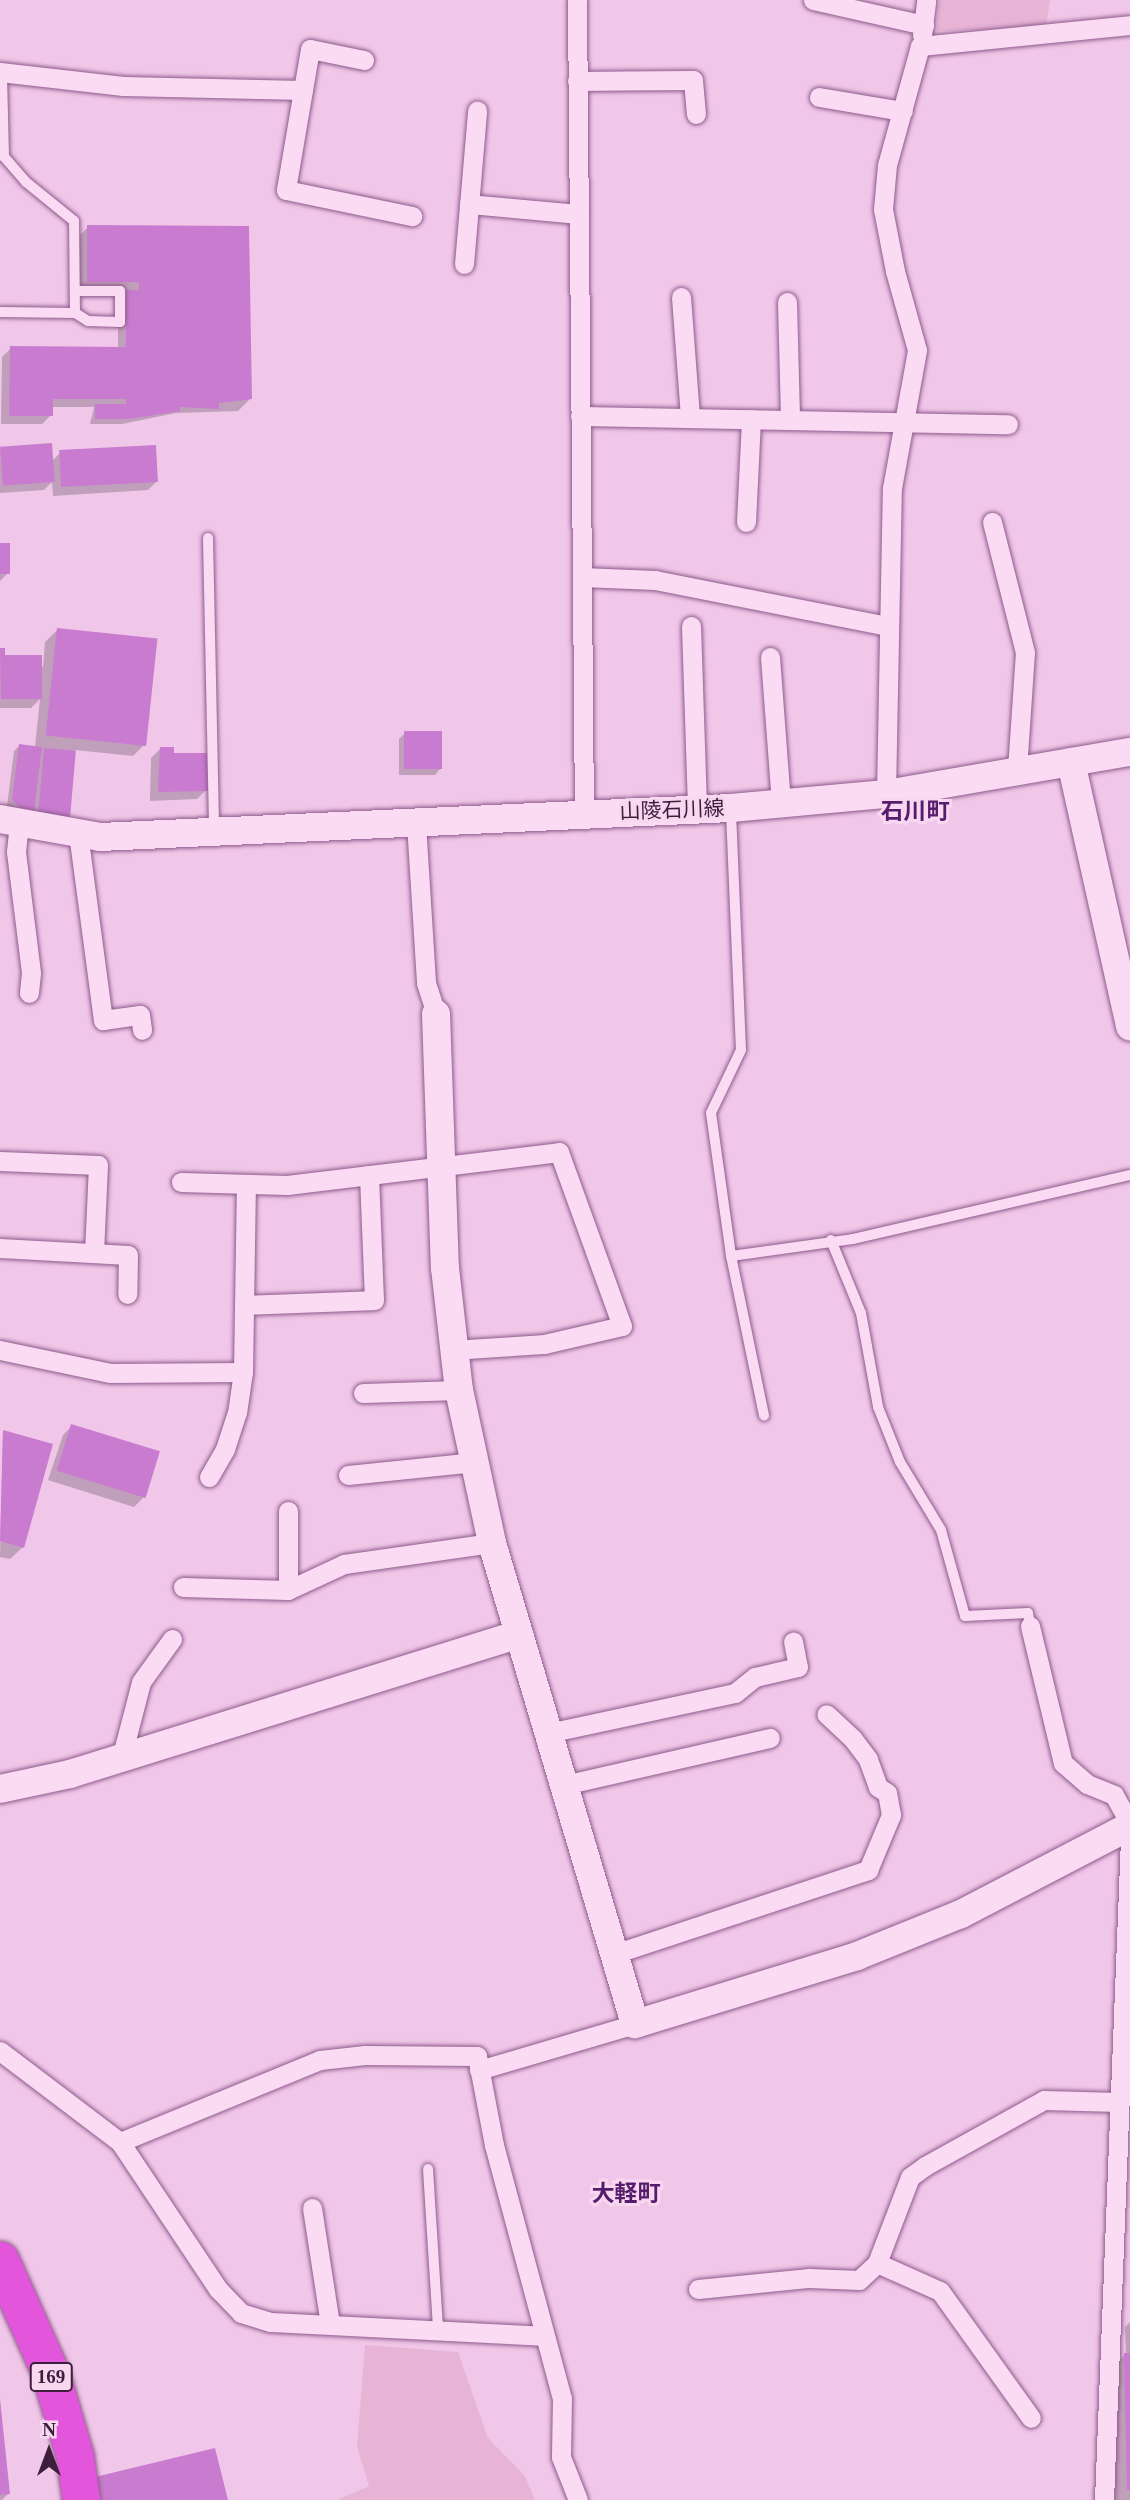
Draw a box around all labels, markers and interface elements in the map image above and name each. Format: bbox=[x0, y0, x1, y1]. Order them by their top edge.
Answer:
street label: 山陵石川線 bbox=[619, 796, 725, 824]
district label: 石川町 bbox=[881, 798, 949, 826]
district label: 大軽町 bbox=[592, 2180, 660, 2208]
road number: 169 bbox=[28, 2362, 74, 2392]
north arrow bbox=[14, 2416, 84, 2486]
text: N bbox=[42, 2419, 56, 2440]

